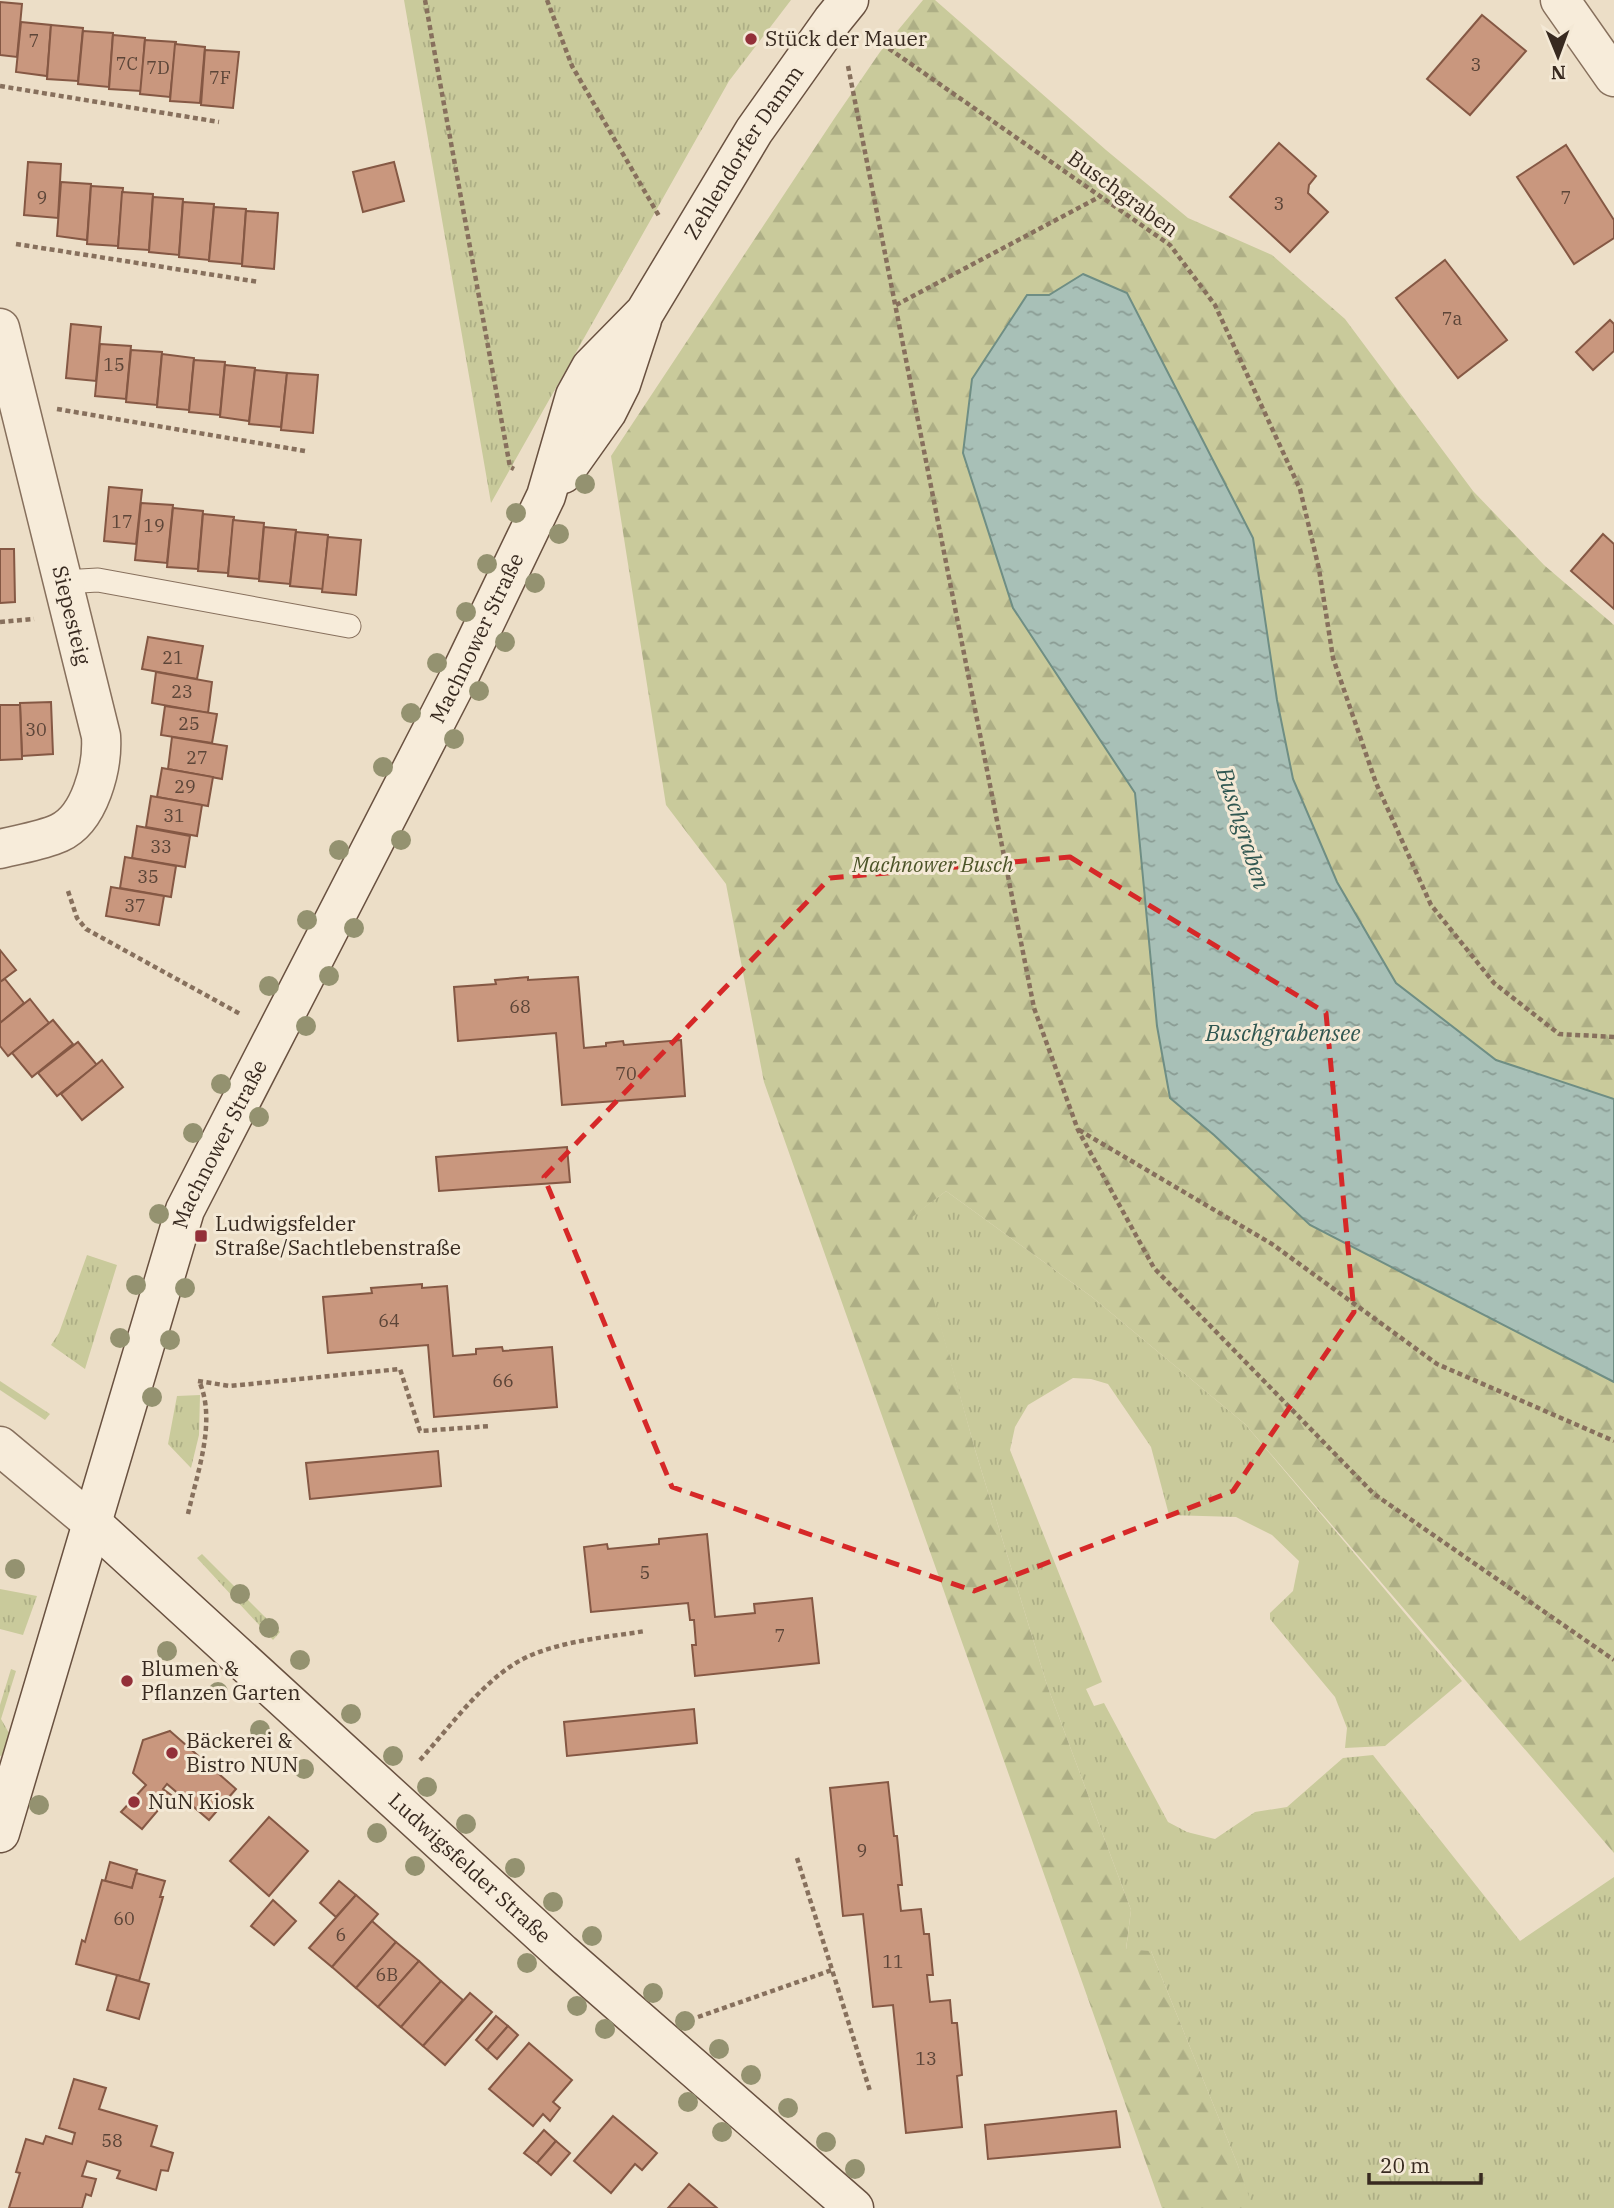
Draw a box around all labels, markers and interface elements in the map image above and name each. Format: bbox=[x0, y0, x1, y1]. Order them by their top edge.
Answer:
north arrow bbox=[1523, 21, 1593, 91]
place label: Stück der Mauer bbox=[765, 24, 928, 52]
house number: 7 bbox=[29, 29, 39, 52]
marker: Stück der Mauer bbox=[743, 31, 759, 47]
house number: 7C bbox=[116, 52, 138, 75]
house number: 3 bbox=[1471, 53, 1481, 76]
house number: 7D bbox=[146, 56, 170, 79]
street label: Zehlendorfer Damm bbox=[677, 59, 809, 244]
text: N bbox=[1551, 61, 1566, 85]
house number: 7F bbox=[209, 66, 231, 89]
street label: Buschgraben bbox=[1063, 144, 1185, 243]
house number: 9 bbox=[37, 186, 47, 209]
house number: 7 bbox=[1561, 186, 1571, 209]
house number: 3 bbox=[1274, 192, 1284, 215]
house number: 7a bbox=[1442, 307, 1462, 330]
house number: 15 bbox=[103, 353, 125, 376]
house number: 17 bbox=[111, 510, 133, 533]
house number: 19 bbox=[143, 514, 165, 537]
street label: Machnower Straße bbox=[423, 548, 529, 728]
street label: Siepesteig bbox=[46, 562, 98, 668]
house number: 21 bbox=[162, 646, 184, 669]
house number: 23 bbox=[171, 680, 193, 703]
house number: 25 bbox=[178, 712, 200, 735]
house number: 30 bbox=[25, 718, 47, 741]
house number: 27 bbox=[186, 746, 208, 769]
water label: Buschgraben bbox=[1210, 762, 1278, 892]
house number: 29 bbox=[174, 775, 196, 798]
house number: 31 bbox=[163, 804, 185, 827]
house number: 33 bbox=[150, 835, 172, 858]
park label: Machnower Busch bbox=[851, 850, 1014, 878]
house number: 35 bbox=[137, 865, 159, 888]
house number: 37 bbox=[124, 894, 146, 917]
house number: 68 bbox=[509, 995, 531, 1018]
water label: Buschgrabensee bbox=[1204, 1017, 1361, 1047]
street label: Machnower Straße bbox=[165, 1055, 273, 1232]
house number: 70 bbox=[615, 1062, 637, 1085]
place label: Ludwigsfelder Straße/Sachtlebenstraße bbox=[215, 1209, 461, 1261]
marker: Ludwigsfelder Straße/Sachtlebenstraße bbox=[193, 1228, 209, 1244]
house number: 64 bbox=[378, 1309, 400, 1332]
house number: 66 bbox=[492, 1369, 514, 1392]
house number: 5 bbox=[640, 1561, 650, 1584]
house number: 7 bbox=[775, 1624, 785, 1647]
place label: Blumen & Pflanzen Garten bbox=[141, 1654, 301, 1706]
marker: Blumen & Pflanzen Garten bbox=[119, 1673, 135, 1689]
place label: Bäckerei & Bistro NUN bbox=[186, 1726, 298, 1778]
marker: Bäckerei & Bistro NUN bbox=[164, 1745, 180, 1761]
street label: Ludwigsfelder Straße bbox=[383, 1786, 557, 1949]
place label: NuN Kiosk bbox=[148, 1787, 255, 1815]
marker: NuN Kiosk bbox=[126, 1794, 142, 1810]
house number: 9 bbox=[857, 1839, 867, 1862]
house number: 60 bbox=[113, 1907, 135, 1930]
house number: 6 bbox=[336, 1923, 346, 1946]
house number: 11 bbox=[882, 1950, 904, 1973]
house number: 6B bbox=[376, 1963, 398, 1986]
house number: 13 bbox=[915, 2047, 937, 2070]
house number: 58 bbox=[101, 2129, 123, 2152]
scale bar bbox=[1369, 2142, 1481, 2186]
text: 20 m bbox=[1380, 2151, 1430, 2179]

